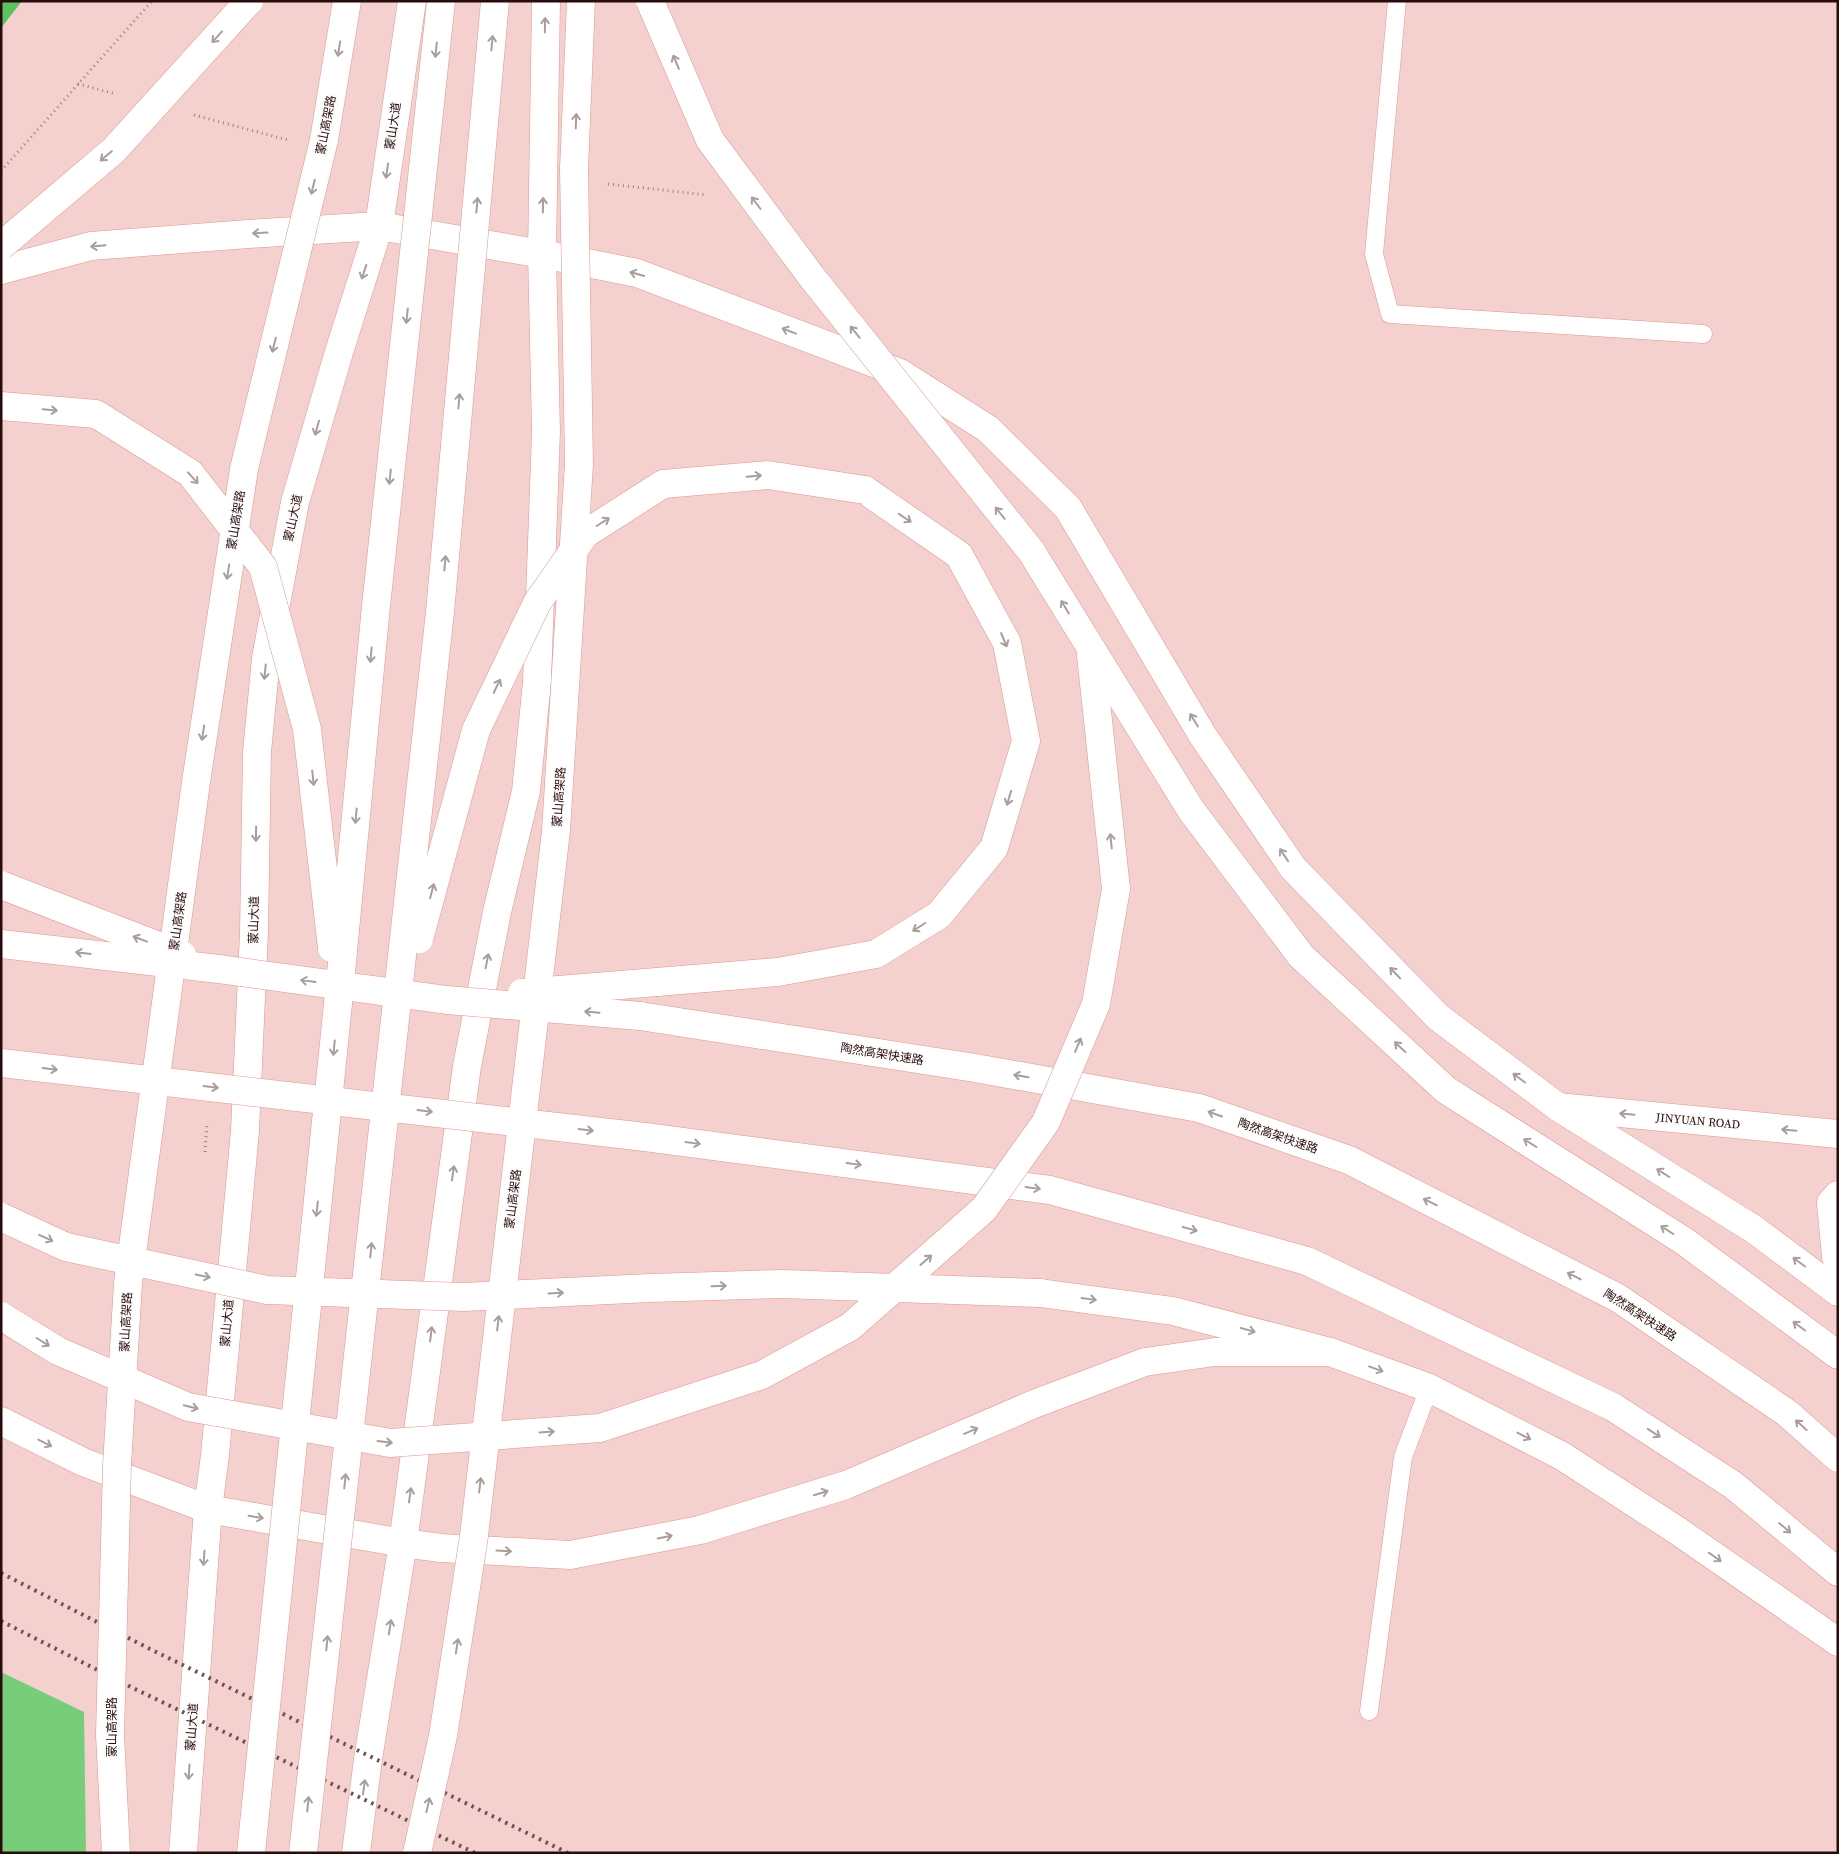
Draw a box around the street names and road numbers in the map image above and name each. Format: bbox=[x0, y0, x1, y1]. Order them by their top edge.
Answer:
street label: 蒙山高架路 bbox=[312, 94, 340, 156]
street label: 蒙山大道 bbox=[382, 101, 404, 151]
street label: 蒙山高架路 bbox=[223, 489, 249, 551]
street label: 蒙山大道 bbox=[280, 493, 306, 543]
street label: 蒙山高架路 bbox=[549, 767, 569, 827]
street label: 蒙山高架路 bbox=[166, 890, 190, 952]
street label: 蒙山大道 bbox=[246, 896, 262, 944]
street label: 陶然高架快速路 bbox=[839, 1040, 925, 1068]
street label: JINYUAN ROAD bbox=[1654, 1109, 1741, 1133]
street label: 陶然高架快速路 bbox=[1236, 1115, 1320, 1157]
street label: 蒙山高架路 bbox=[501, 1168, 525, 1230]
street label: 陶然高架快速路 bbox=[1600, 1285, 1680, 1345]
street label: 蒙山高架路 bbox=[116, 1292, 136, 1352]
street label: 蒙山大道 bbox=[217, 1298, 237, 1348]
street label: 蒙山高架路 bbox=[104, 1697, 120, 1757]
street label: 蒙山大道 bbox=[182, 1702, 202, 1752]

